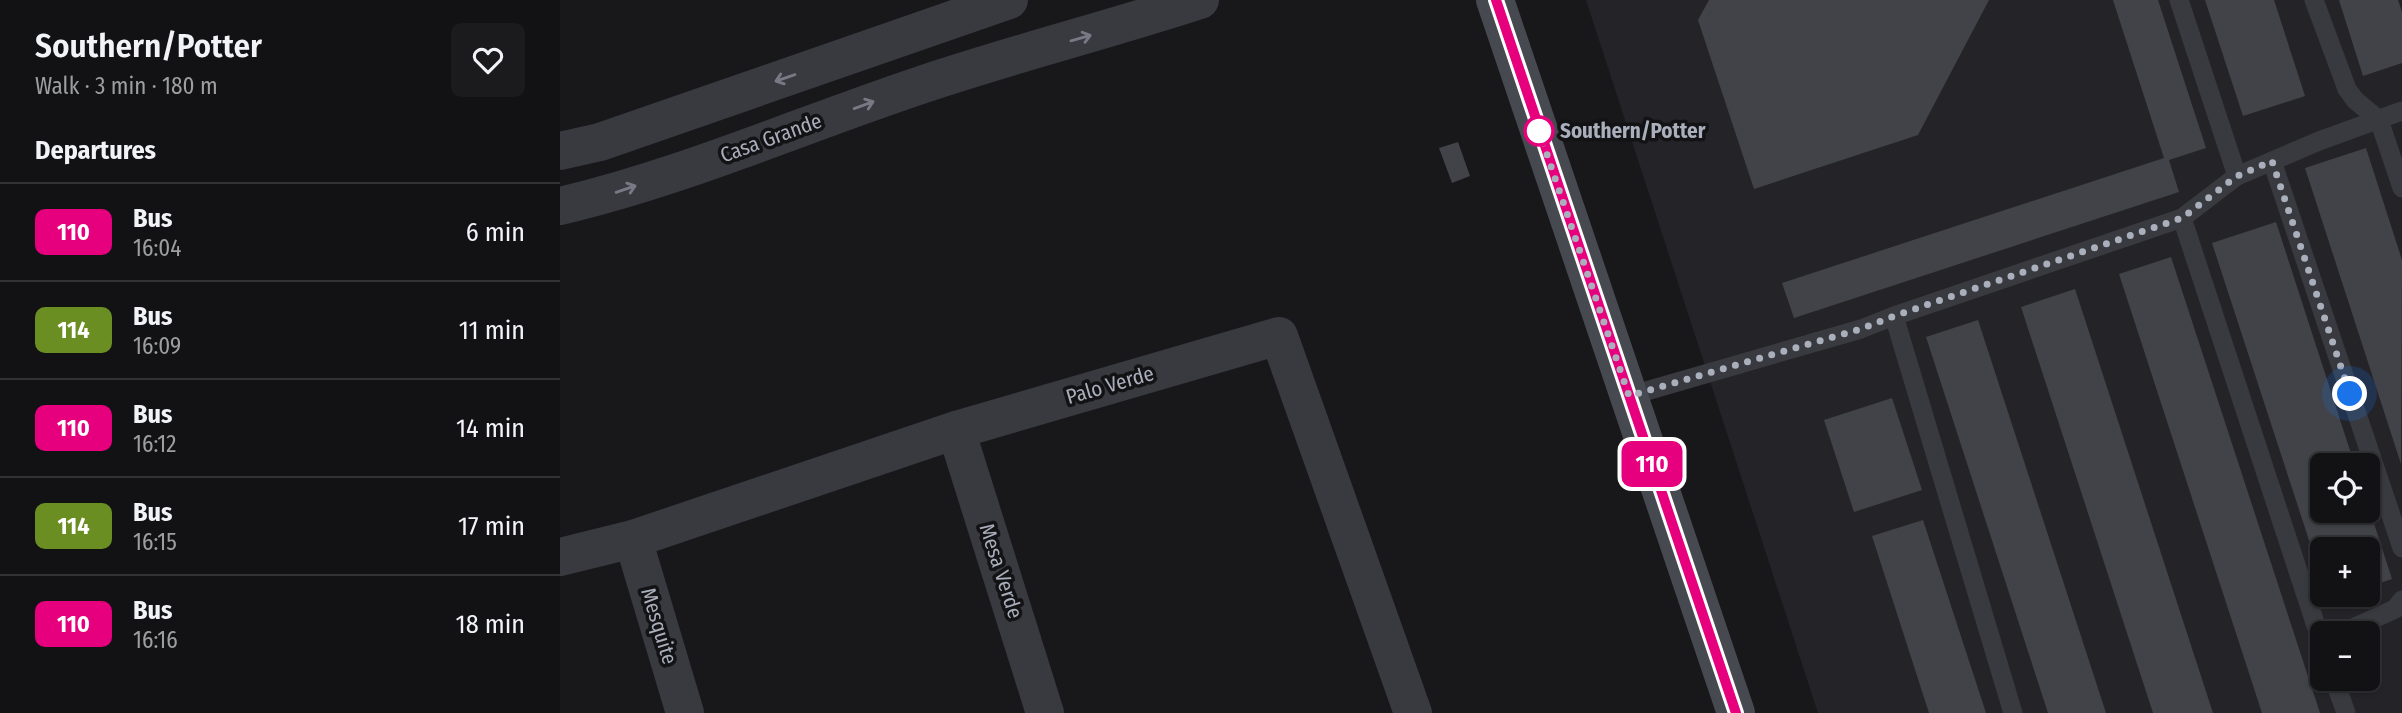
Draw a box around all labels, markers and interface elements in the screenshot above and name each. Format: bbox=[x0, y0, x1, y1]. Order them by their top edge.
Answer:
button: heart bbox=[451, 23, 525, 97]
text: Southern/Potter bbox=[35, 26, 262, 66]
one-way arrow bbox=[1069, 30, 1091, 43]
text: Walk · 3 min · 180 m bbox=[35, 72, 218, 100]
one-way arrow bbox=[775, 73, 797, 85]
one-way arrow bbox=[852, 98, 874, 110]
street label: Casa Grande bbox=[717, 108, 825, 168]
marker: Southern/Potter bbox=[1524, 116, 1554, 146]
place label: Southern/Potter bbox=[1560, 118, 1706, 144]
text: Departures bbox=[35, 135, 156, 166]
one-way arrow bbox=[615, 182, 637, 195]
text: Bus bbox=[133, 203, 172, 234]
text: 6 min bbox=[466, 217, 525, 248]
text: 110 bbox=[57, 218, 90, 246]
text: 16:04 bbox=[133, 234, 181, 262]
text: Bus bbox=[133, 301, 172, 332]
text: 11 min bbox=[459, 315, 525, 346]
text: 114 bbox=[57, 316, 90, 344]
text: 16:09 bbox=[133, 332, 181, 360]
street label: Palo Verde bbox=[1063, 360, 1157, 410]
your location bbox=[2332, 376, 2367, 411]
text: Bus bbox=[133, 399, 172, 430]
text: 14 min bbox=[456, 413, 525, 444]
text: 110 bbox=[57, 414, 90, 442]
text: 16:12 bbox=[133, 430, 176, 458]
line badge: 110 bbox=[1612, 441, 1692, 487]
text: 110 bbox=[1636, 450, 1668, 478]
map controls bbox=[2310, 453, 2380, 691]
button: locate bbox=[2310, 453, 2380, 523]
text: Bus bbox=[133, 497, 172, 528]
text: 17 min bbox=[458, 511, 525, 542]
text: 114 bbox=[57, 512, 90, 540]
street label: Mesa Verde bbox=[973, 520, 1029, 622]
text: 16:15 bbox=[133, 528, 177, 556]
button: + bbox=[2310, 537, 2380, 607]
street label: Mesquite bbox=[635, 585, 683, 667]
text: Bus bbox=[133, 595, 172, 626]
text: 18 min bbox=[456, 609, 525, 640]
text: 110 bbox=[57, 610, 90, 638]
button: − bbox=[2310, 621, 2380, 691]
text: 16:16 bbox=[133, 626, 178, 654]

